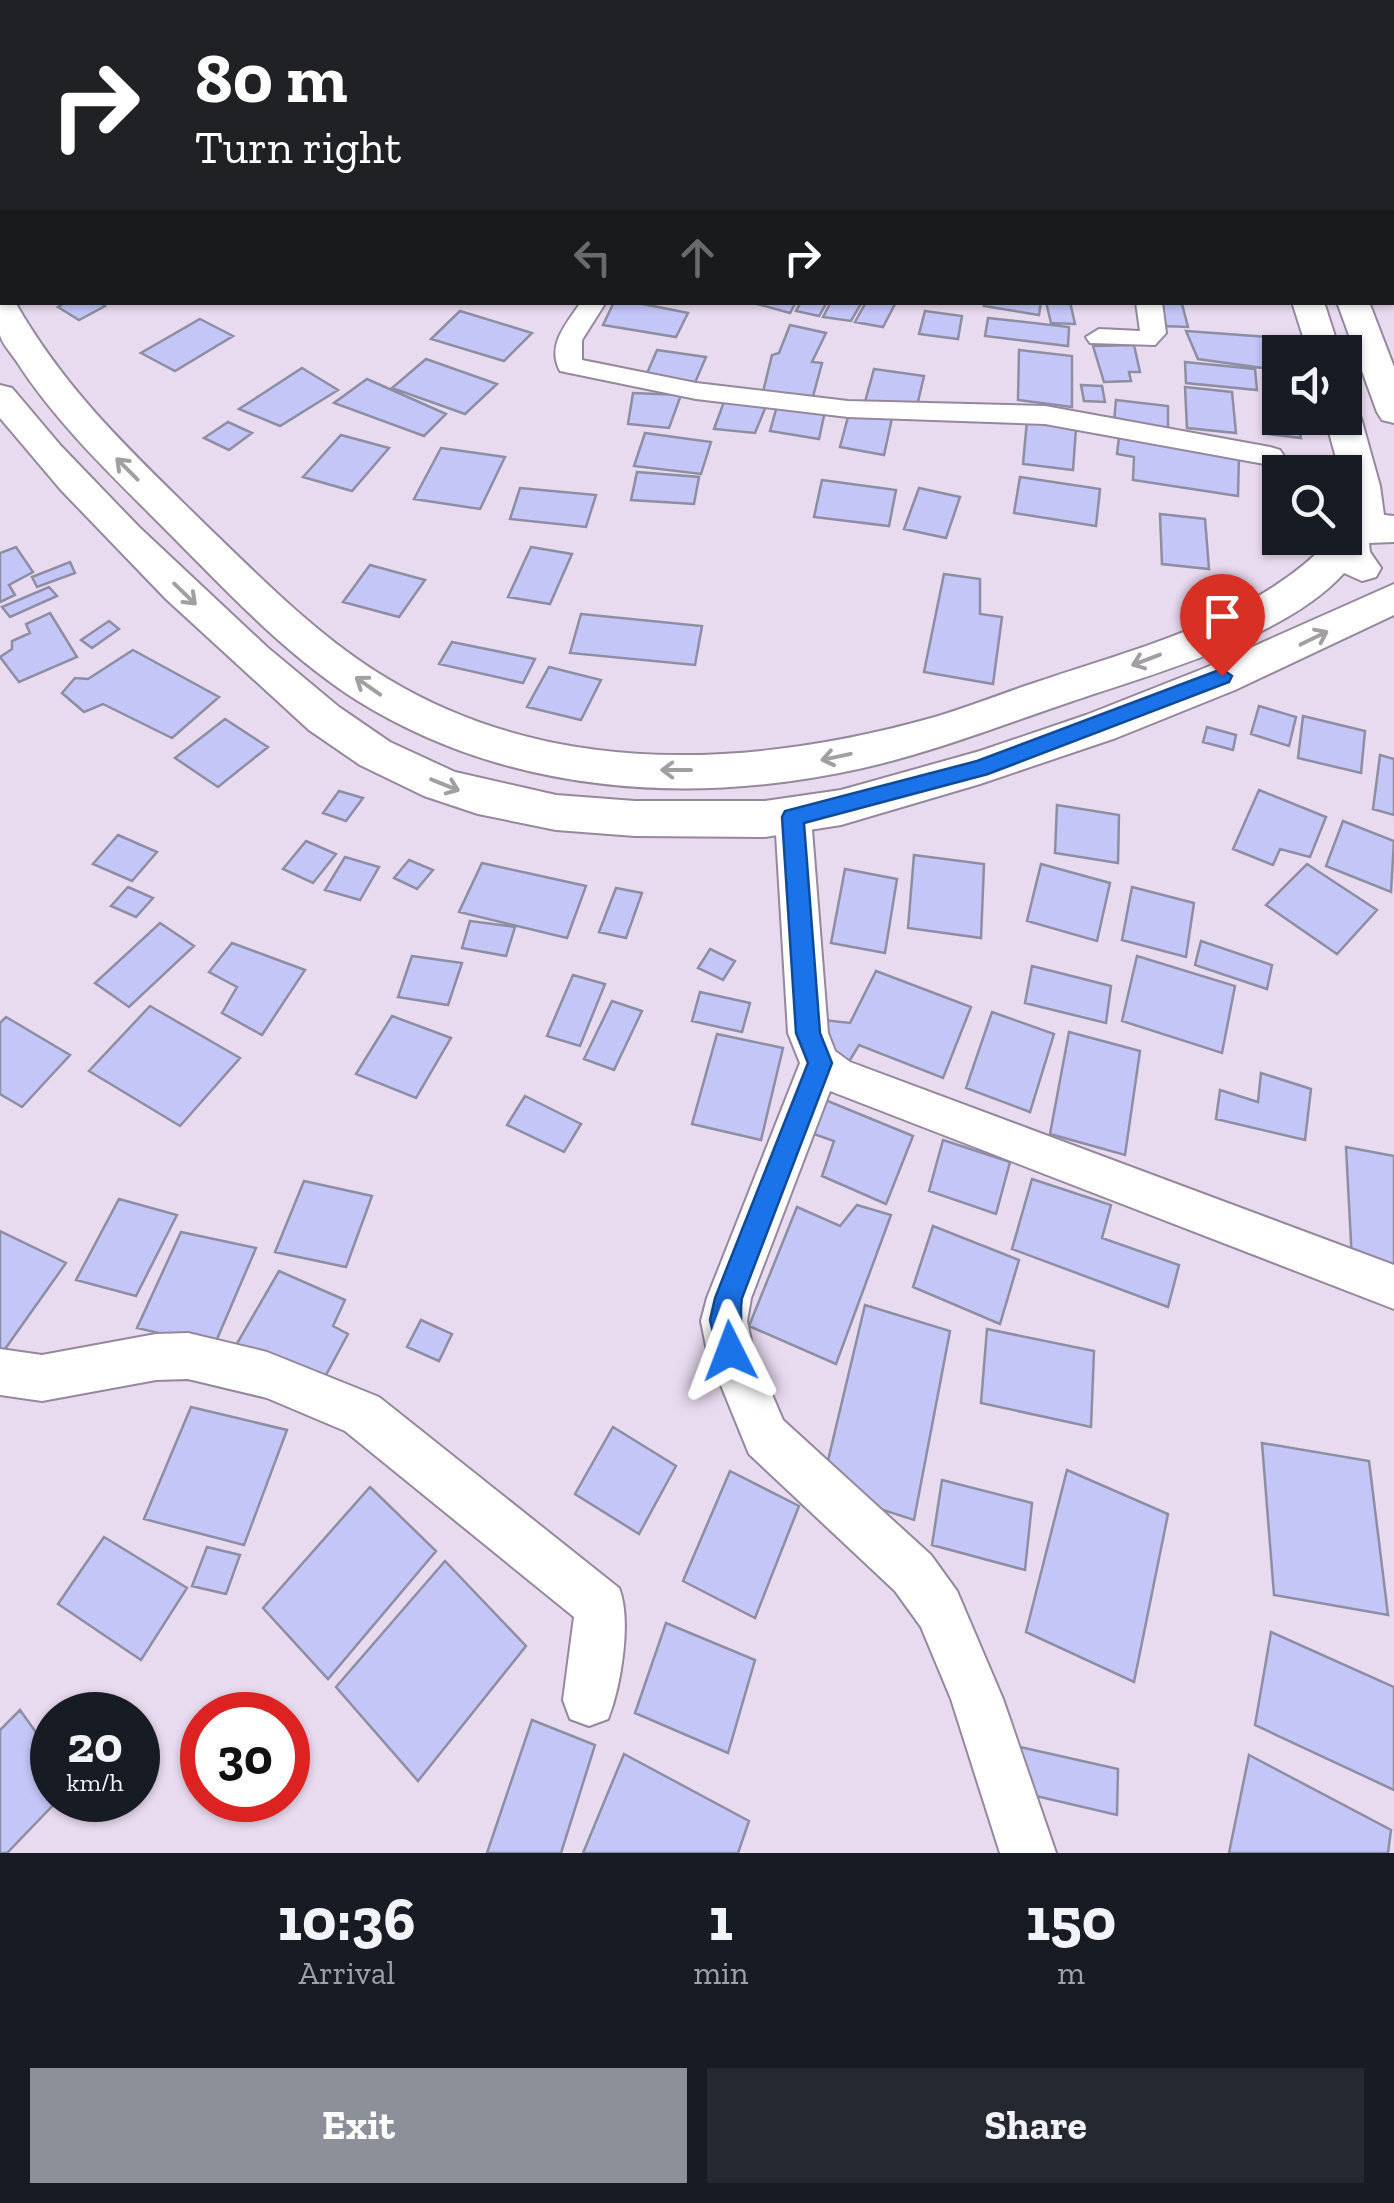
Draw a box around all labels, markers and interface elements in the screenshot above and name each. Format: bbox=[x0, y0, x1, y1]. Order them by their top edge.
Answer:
text: 80 m bbox=[195, 36, 347, 120]
icon: right bbox=[30, 40, 160, 170]
text: Turn right bbox=[195, 121, 401, 175]
icon: left bbox=[565, 230, 620, 285]
icon: ahead bbox=[670, 230, 725, 285]
icon: right bbox=[775, 230, 830, 285]
map controls bbox=[1262, 335, 1362, 555]
button: sound bbox=[1262, 335, 1362, 435]
button: search bbox=[1262, 455, 1362, 555]
one-way arrow bbox=[115, 458, 139, 482]
pin bbox=[1180, 574, 1265, 677]
one-way arrow bbox=[172, 582, 197, 605]
icon: arrive bbox=[1195, 589, 1250, 644]
one-way arrow bbox=[1299, 628, 1329, 647]
one-way arrow bbox=[1132, 653, 1162, 671]
one-way arrow bbox=[355, 676, 383, 697]
one-way arrow bbox=[821, 749, 853, 767]
one-way arrow bbox=[661, 760, 694, 780]
one-way arrow bbox=[429, 777, 460, 795]
position arrow bbox=[678, 1299, 782, 1403]
speed limit sign: 30 bbox=[180, 1692, 310, 1822]
text: 20 bbox=[67, 1715, 123, 1775]
text: km/h bbox=[66, 1767, 124, 1797]
text: 10:36 bbox=[278, 1883, 416, 1955]
text: 1 bbox=[709, 1883, 733, 1955]
text: 150 bbox=[1026, 1883, 1116, 1955]
text: Arrival bbox=[298, 1954, 395, 1992]
text: min bbox=[693, 1954, 748, 1992]
text: m bbox=[1057, 1954, 1085, 1992]
button: Exit bbox=[30, 2068, 687, 2183]
button: Share bbox=[707, 2068, 1364, 2183]

